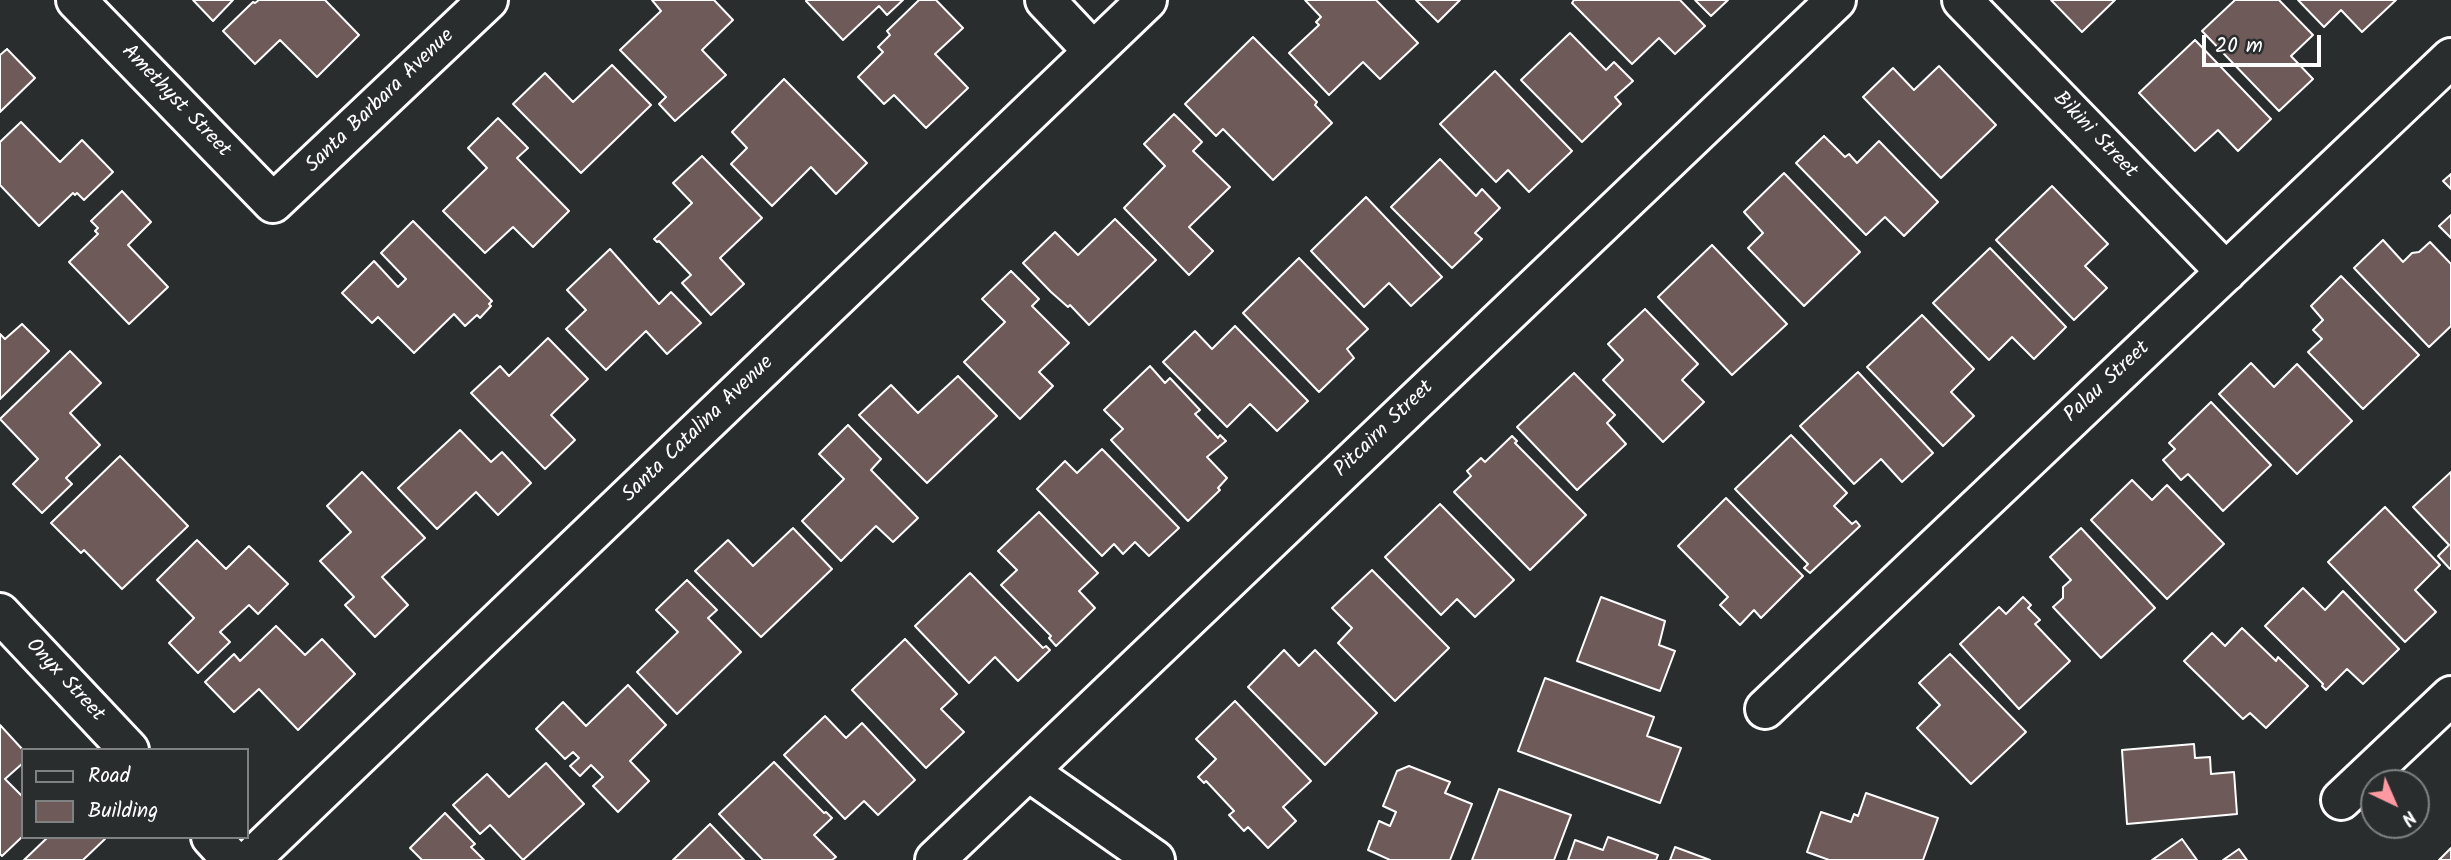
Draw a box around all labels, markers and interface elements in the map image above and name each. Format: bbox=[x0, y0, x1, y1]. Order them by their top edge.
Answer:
scale bar bbox=[2206, 21, 2325, 65]
street label: Santa Barbara Avenue bbox=[302, 25, 460, 179]
text: 20 m bbox=[2215, 30, 2263, 63]
street label: Amethyst Street bbox=[115, 40, 235, 164]
street label: Bikini Street bbox=[2046, 87, 2142, 185]
street label: Palau Street bbox=[2060, 337, 2156, 429]
street label: Santa Catalina Avenue bbox=[618, 351, 780, 509]
street label: Pitcairn Street bbox=[1330, 376, 1440, 484]
street label: Onyx Street bbox=[19, 634, 109, 728]
legend bbox=[21, 748, 248, 839]
text: Road bbox=[88, 760, 130, 793]
north arrow bbox=[2360, 769, 2430, 839]
text: Building bbox=[88, 795, 158, 828]
text: N bbox=[2393, 803, 2423, 833]

